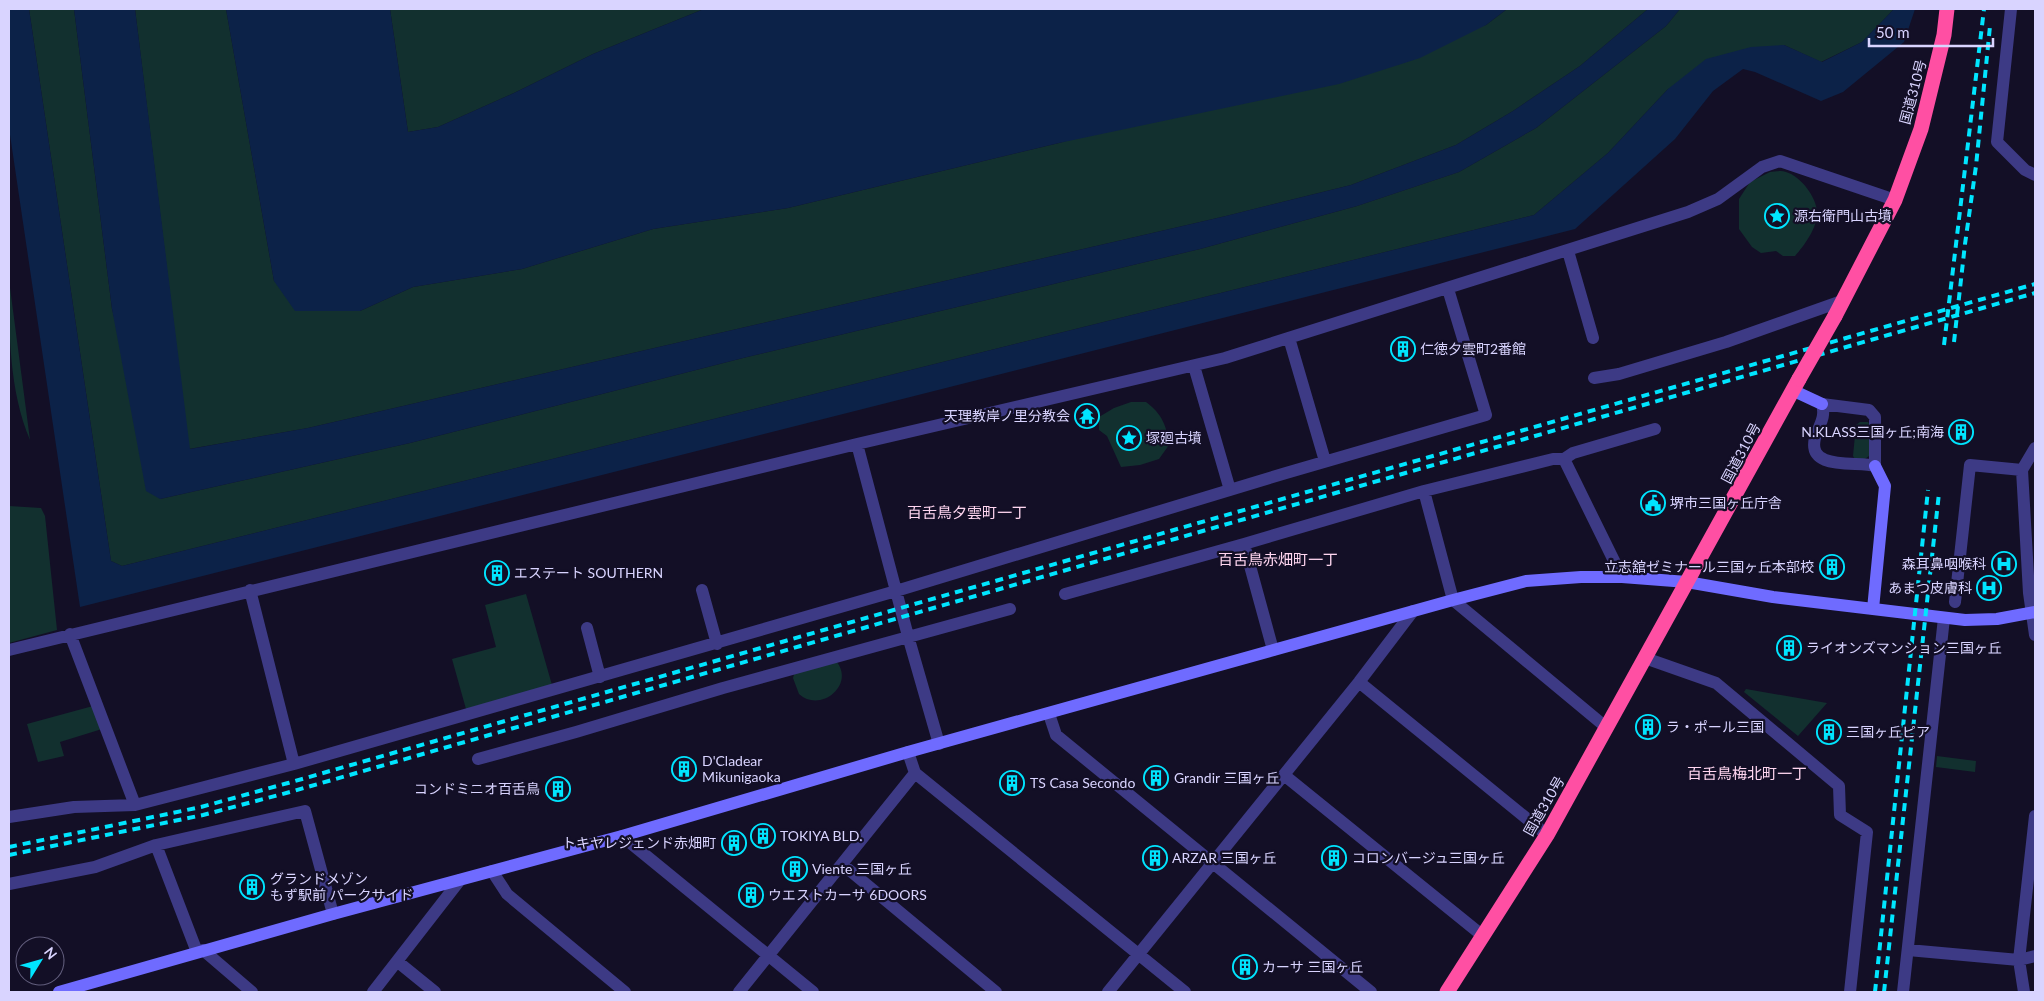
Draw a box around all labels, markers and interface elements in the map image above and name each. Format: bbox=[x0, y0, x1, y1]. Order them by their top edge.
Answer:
scale bar bbox=[1869, 15, 1993, 47]
text: 50 m bbox=[1876, 23, 1910, 41]
street label: 国道310号 bbox=[1896, 58, 1929, 126]
place icon: 源右衛門山古墳 bbox=[1764, 203, 1790, 229]
place label: 源右衛門山古墳 bbox=[1794, 207, 1892, 224]
building icon: 仁徳夕雲町2番館 bbox=[1390, 336, 1416, 362]
place label: 仁徳夕雲町2番館 bbox=[1420, 340, 1526, 357]
temple icon: 天理教岸ノ里分教会 bbox=[1074, 403, 1100, 429]
place label: 天理教岸ノ里分教会 bbox=[944, 407, 1070, 424]
street label: 国道310号 bbox=[1717, 419, 1764, 486]
building icon: N.KLASS三国ヶ丘;南海 bbox=[1948, 419, 1974, 445]
place label: N.KLASS三国ヶ丘;南海 bbox=[1801, 423, 1944, 440]
place icon: 塚廻古墳 bbox=[1116, 425, 1142, 451]
place label: 塚廻古墳 bbox=[1146, 429, 1202, 446]
public building icon: 堺市三国ヶ丘庁舎 bbox=[1640, 490, 1666, 516]
place label: 堺市三国ヶ丘庁舎 bbox=[1670, 494, 1782, 511]
district label: 百舌鳥夕雲町一丁 bbox=[907, 503, 1027, 521]
district label: 百舌鳥赤畑町一丁 bbox=[1218, 550, 1338, 568]
hospital icon: 森耳鼻咽喉科 bbox=[1991, 551, 2017, 577]
building icon: 立志舘ゼミナール三国ヶ丘本部校 bbox=[1819, 554, 1845, 580]
place label: 森耳鼻咽喉科 bbox=[1902, 555, 1986, 572]
place label: 立志舘ゼミナール三国ヶ丘本部校 bbox=[1604, 558, 1814, 575]
building icon: エステート SOUTHERN bbox=[484, 560, 510, 586]
place label: エステート SOUTHERN bbox=[514, 564, 663, 581]
hospital icon: あまつ皮膚科 bbox=[1976, 575, 2002, 601]
place label: あまつ皮膚科 bbox=[1888, 579, 1972, 596]
building icon: ライオンズマンション三国ヶ丘 bbox=[1776, 635, 1802, 661]
place label: ライオンズマンション三国ヶ丘 bbox=[1806, 639, 2002, 656]
building icon: ラ・ポール三国 bbox=[1635, 714, 1661, 740]
place label: ラ・ポール三国 bbox=[1666, 718, 1764, 735]
building icon: 三国ヶ丘ピア bbox=[1816, 719, 1842, 745]
place label: 三国ヶ丘ピア bbox=[1846, 723, 1930, 740]
place label: D'Cladear Mikunigaoka bbox=[702, 752, 781, 785]
building icon: D'Cladear Mikunigaoka bbox=[671, 756, 697, 782]
district label: 百舌鳥梅北町一丁 bbox=[1687, 764, 1807, 782]
building icon: Grandir 三国ヶ丘 bbox=[1143, 765, 1169, 791]
place label: Grandir 三国ヶ丘 bbox=[1174, 769, 1279, 786]
building icon: TS Casa Secondo bbox=[999, 770, 1025, 796]
street label: 国道310号 bbox=[1520, 773, 1568, 839]
place label: TS Casa Secondo bbox=[1030, 774, 1135, 791]
building icon: コンドミニオ百舌鳥 bbox=[545, 776, 571, 802]
place label: コンドミニオ百舌鳥 bbox=[414, 780, 540, 797]
building icon: TOKIYA BLD. bbox=[750, 823, 776, 849]
place label: TOKIYA BLD. bbox=[780, 827, 862, 844]
building icon: トキヤレジェンド赤畑町 bbox=[721, 830, 747, 856]
place label: トキヤレジェンド赤畑町 bbox=[562, 834, 716, 851]
building icon: ARZAR 三国ヶ丘 bbox=[1142, 845, 1168, 871]
building icon: コロンバージュ三国ヶ丘 bbox=[1321, 845, 1347, 871]
place label: ARZAR 三国ヶ丘 bbox=[1172, 849, 1277, 866]
place label: コロンバージュ三国ヶ丘 bbox=[1352, 849, 1505, 866]
building icon: Viente 三国ヶ丘 bbox=[782, 856, 808, 882]
place label: Viente 三国ヶ丘 bbox=[812, 860, 912, 877]
place label: グランドメゾン もず駅前 パークサイド bbox=[270, 870, 414, 903]
building icon: グランドメゾン もず駅前 パークサイド bbox=[239, 874, 265, 900]
building icon: ウエストカーサ 6DOORS bbox=[738, 882, 764, 908]
place label: ウエストカーサ 6DOORS bbox=[768, 886, 927, 903]
north arrow bbox=[15, 936, 65, 986]
text: N bbox=[41, 943, 61, 962]
building icon: カーサ 三国ヶ丘 bbox=[1232, 954, 1258, 980]
place label: カーサ 三国ヶ丘 bbox=[1262, 958, 1363, 975]

